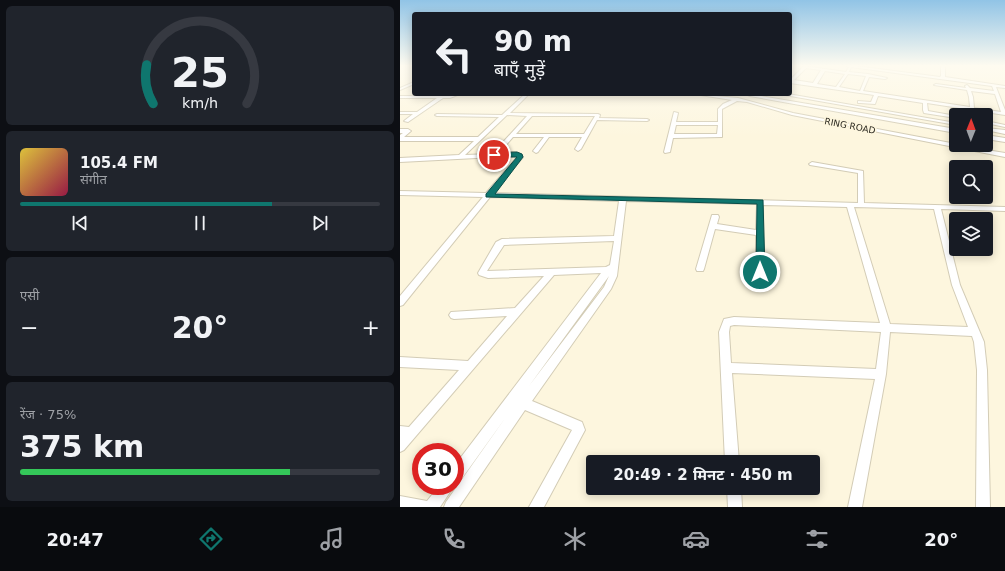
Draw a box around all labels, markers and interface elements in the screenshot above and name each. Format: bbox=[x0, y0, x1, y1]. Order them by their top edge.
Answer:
text: 90 m bbox=[494, 25, 572, 58]
icon: left bbox=[428, 28, 480, 80]
text: 25 bbox=[171, 47, 229, 96]
text: बाएँ मुड़ें bbox=[494, 59, 545, 80]
text: km/h bbox=[182, 94, 218, 110]
north arrow bbox=[949, 108, 993, 152]
map controls bbox=[949, 108, 993, 256]
street label: RING ROAD bbox=[824, 116, 876, 136]
pin bbox=[477, 138, 511, 172]
icon: arrive bbox=[483, 144, 505, 166]
text: 105.4 FM bbox=[80, 154, 158, 172]
button: search bbox=[949, 160, 993, 204]
text: संगीत bbox=[80, 172, 107, 187]
icon: previous bbox=[69, 212, 91, 234]
icon: pause bbox=[189, 212, 211, 234]
icon: next bbox=[309, 212, 331, 234]
button: layers bbox=[949, 212, 993, 256]
position arrow bbox=[739, 251, 781, 293]
text: एसी bbox=[20, 288, 39, 303]
text: 20° bbox=[172, 310, 228, 345]
text: − bbox=[20, 315, 38, 340]
text: + bbox=[362, 315, 380, 340]
text: रेंज · 75% bbox=[20, 407, 76, 422]
text: 375 km bbox=[20, 429, 144, 464]
speed limit sign: 30 bbox=[412, 443, 464, 495]
text: 20:49 · 2 मिनट · 450 m bbox=[613, 466, 793, 484]
icon: directions bbox=[197, 525, 225, 553]
icon: music bbox=[318, 525, 346, 553]
icon: phone bbox=[440, 525, 468, 553]
icon: climate bbox=[561, 525, 589, 553]
icon: car bbox=[682, 525, 710, 553]
icon: filters bbox=[803, 525, 831, 553]
text: 20:47 bbox=[47, 529, 104, 550]
text: 20° bbox=[924, 529, 958, 550]

